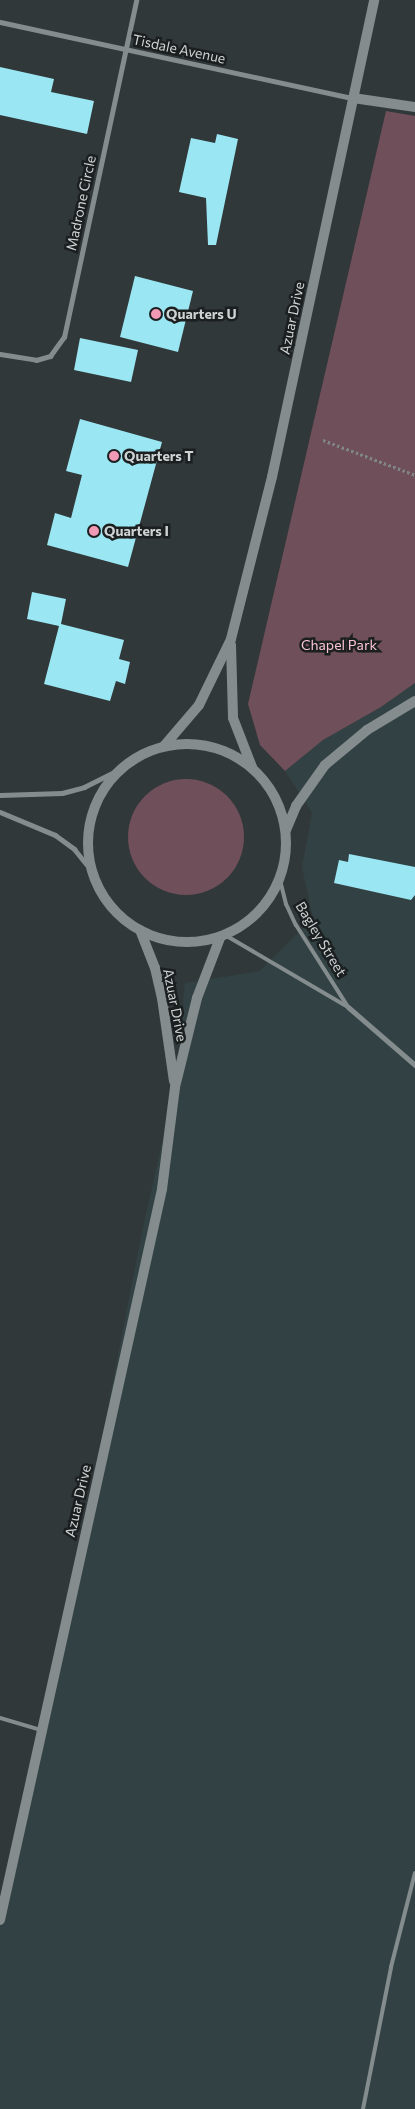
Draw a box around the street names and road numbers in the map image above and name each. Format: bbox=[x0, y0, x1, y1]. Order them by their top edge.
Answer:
street label: Tisdale Avenue bbox=[131, 31, 227, 67]
street label: Madrone Circle bbox=[63, 154, 99, 252]
street label: Azuar Drive bbox=[276, 280, 308, 356]
street label: Bagley Street bbox=[292, 899, 350, 979]
street label: Azuar Drive bbox=[160, 967, 190, 1043]
street label: Azuar Drive bbox=[62, 1463, 94, 1539]

